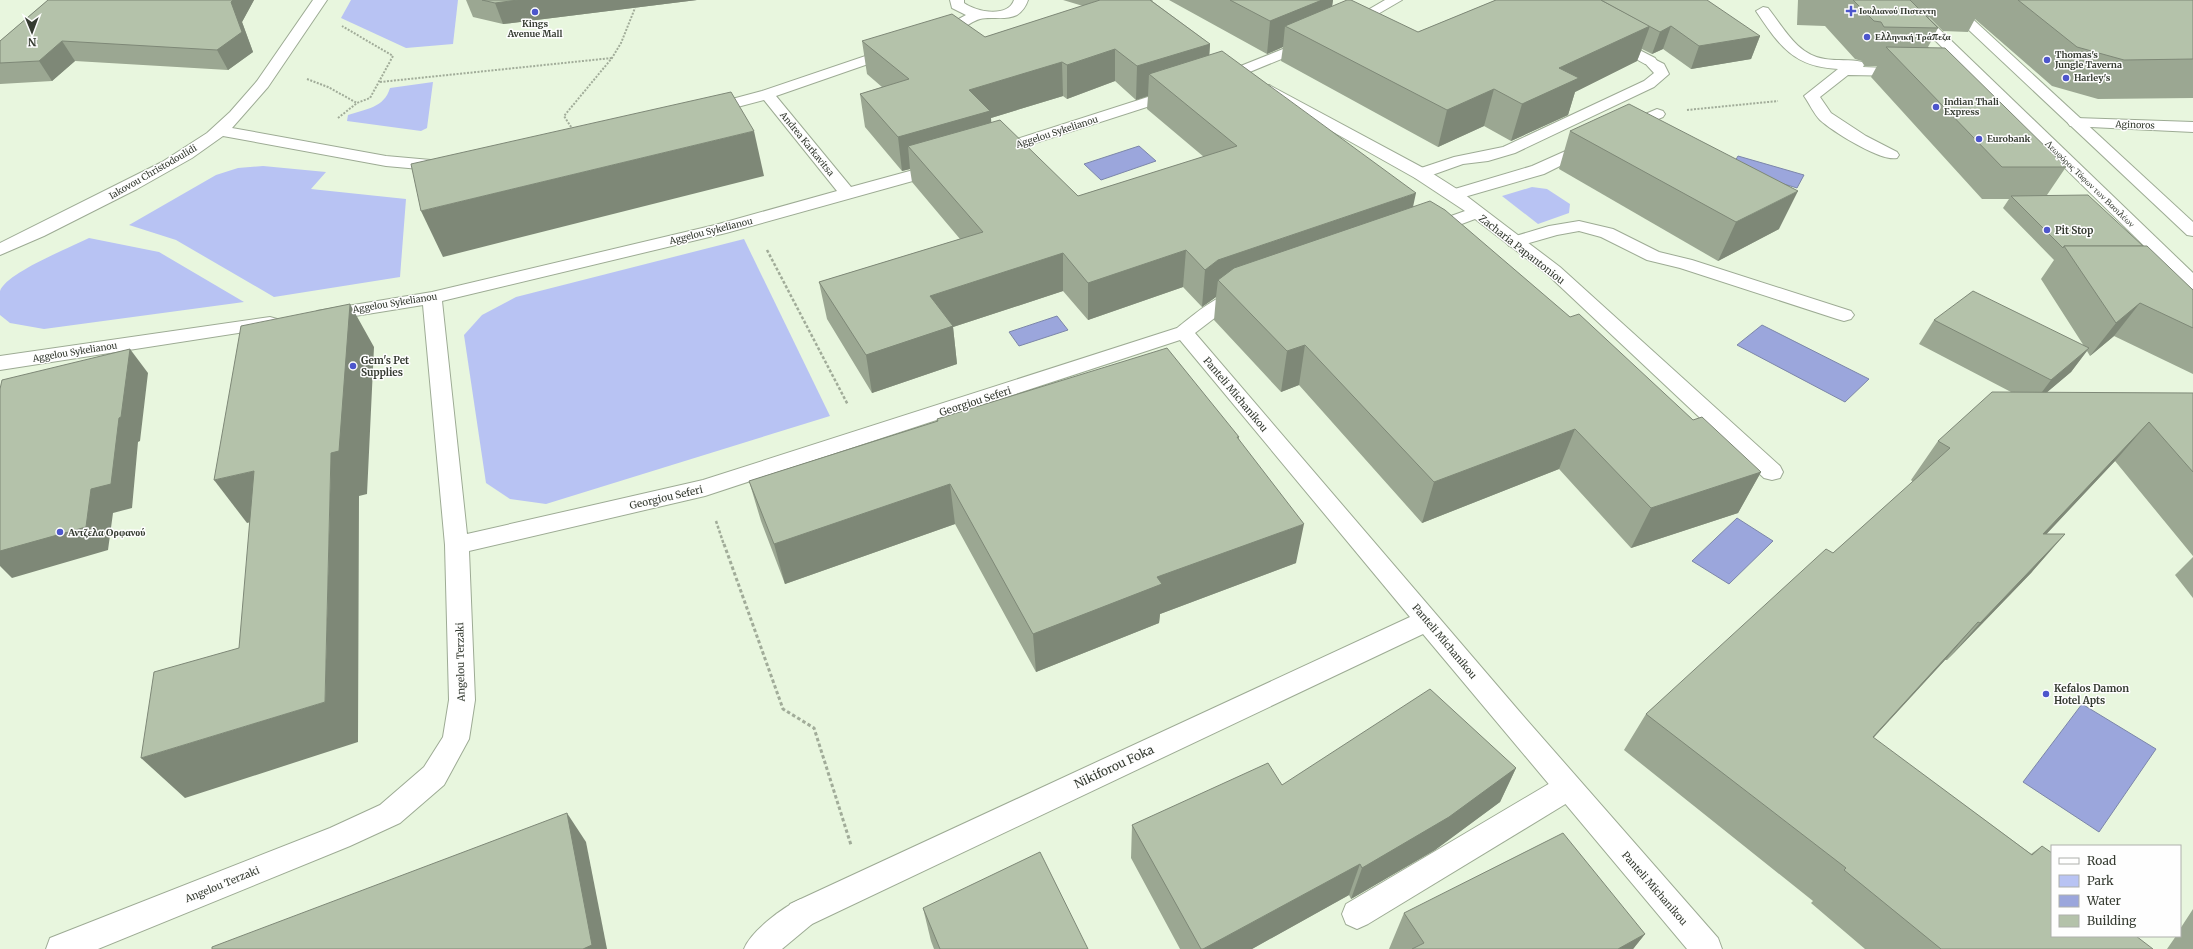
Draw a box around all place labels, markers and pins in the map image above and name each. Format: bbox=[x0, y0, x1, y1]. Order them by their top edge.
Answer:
place label: Ιουλιανού Πιστεντη bbox=[1859, 5, 1936, 16]
marker: Ιουλιανού Πιστεντη bbox=[1846, 6, 1856, 16]
marker: Kings Avenue Mall bbox=[530, 7, 540, 17]
place label: Kings Avenue Mall bbox=[507, 18, 562, 39]
place label: Ελληνική Τράπεζα bbox=[1875, 31, 1951, 42]
marker: Ελληνική Τράπεζα bbox=[1862, 32, 1872, 42]
place label: Thomas's Jungle Taverna bbox=[2054, 49, 2122, 70]
marker: Thomas's Jungle Taverna bbox=[2042, 55, 2052, 65]
place label: Harley's bbox=[2074, 72, 2111, 83]
marker: Harley's bbox=[2061, 73, 2071, 83]
place label: Indian Thali Express bbox=[1944, 96, 1999, 117]
marker: Indian Thali Express bbox=[1931, 102, 1941, 112]
place label: Eurobank bbox=[1987, 133, 2031, 144]
marker: Eurobank bbox=[1974, 134, 1984, 144]
place label: Pit Stop bbox=[2055, 224, 2094, 237]
marker: Pit Stop bbox=[2042, 225, 2052, 235]
place label: Gem's Pet Supplies bbox=[361, 354, 409, 379]
marker: Gem's Pet Supplies bbox=[348, 361, 358, 371]
place label: Αντζελα Ορφανού bbox=[68, 526, 145, 539]
marker: Αντζελα Ορφανού bbox=[55, 527, 65, 537]
place label: Kefalos Damon Hotel Apts bbox=[2054, 682, 2129, 707]
marker: Kefalos Damon Hotel Apts bbox=[2041, 689, 2051, 699]

